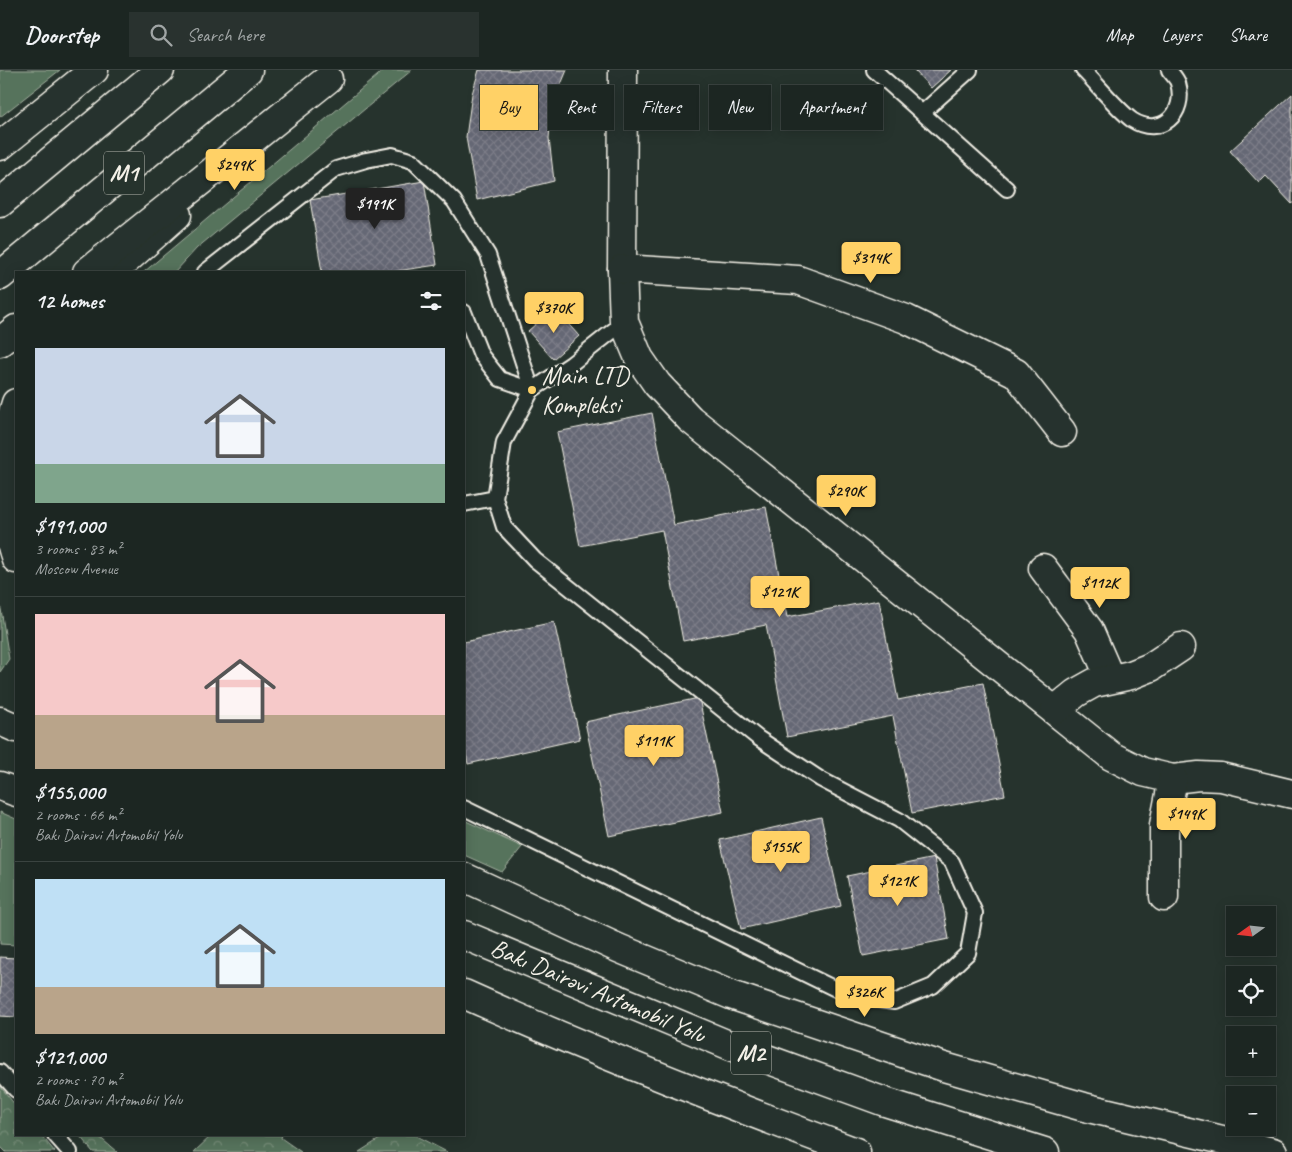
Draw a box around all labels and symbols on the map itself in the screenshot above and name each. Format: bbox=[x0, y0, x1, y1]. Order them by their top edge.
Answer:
pin: $249K bbox=[200, 148, 270, 191]
road number: M1 bbox=[104, 152, 144, 195]
pin: $191K bbox=[340, 188, 410, 230]
pin: $314K bbox=[836, 242, 906, 284]
pin: $370K bbox=[519, 292, 589, 334]
place label: Main LTD Kompleksi bbox=[542, 360, 631, 421]
marker: Main LTD Kompleksi bbox=[526, 384, 538, 396]
pin: $290K bbox=[811, 474, 881, 517]
pin: $112K bbox=[1065, 566, 1135, 609]
pin: $121K bbox=[745, 576, 815, 618]
pin: $111K bbox=[619, 724, 689, 767]
pin: $149K bbox=[1151, 798, 1221, 840]
pin: $155K bbox=[746, 830, 816, 873]
pin: $121K bbox=[863, 864, 933, 907]
north arrow bbox=[1226, 906, 1276, 956]
street label: Bakı Dairəvi Avtomobil Yolu bbox=[486, 931, 712, 1051]
pin: $326K bbox=[830, 976, 900, 1018]
road number: M2 bbox=[731, 1031, 771, 1074]

